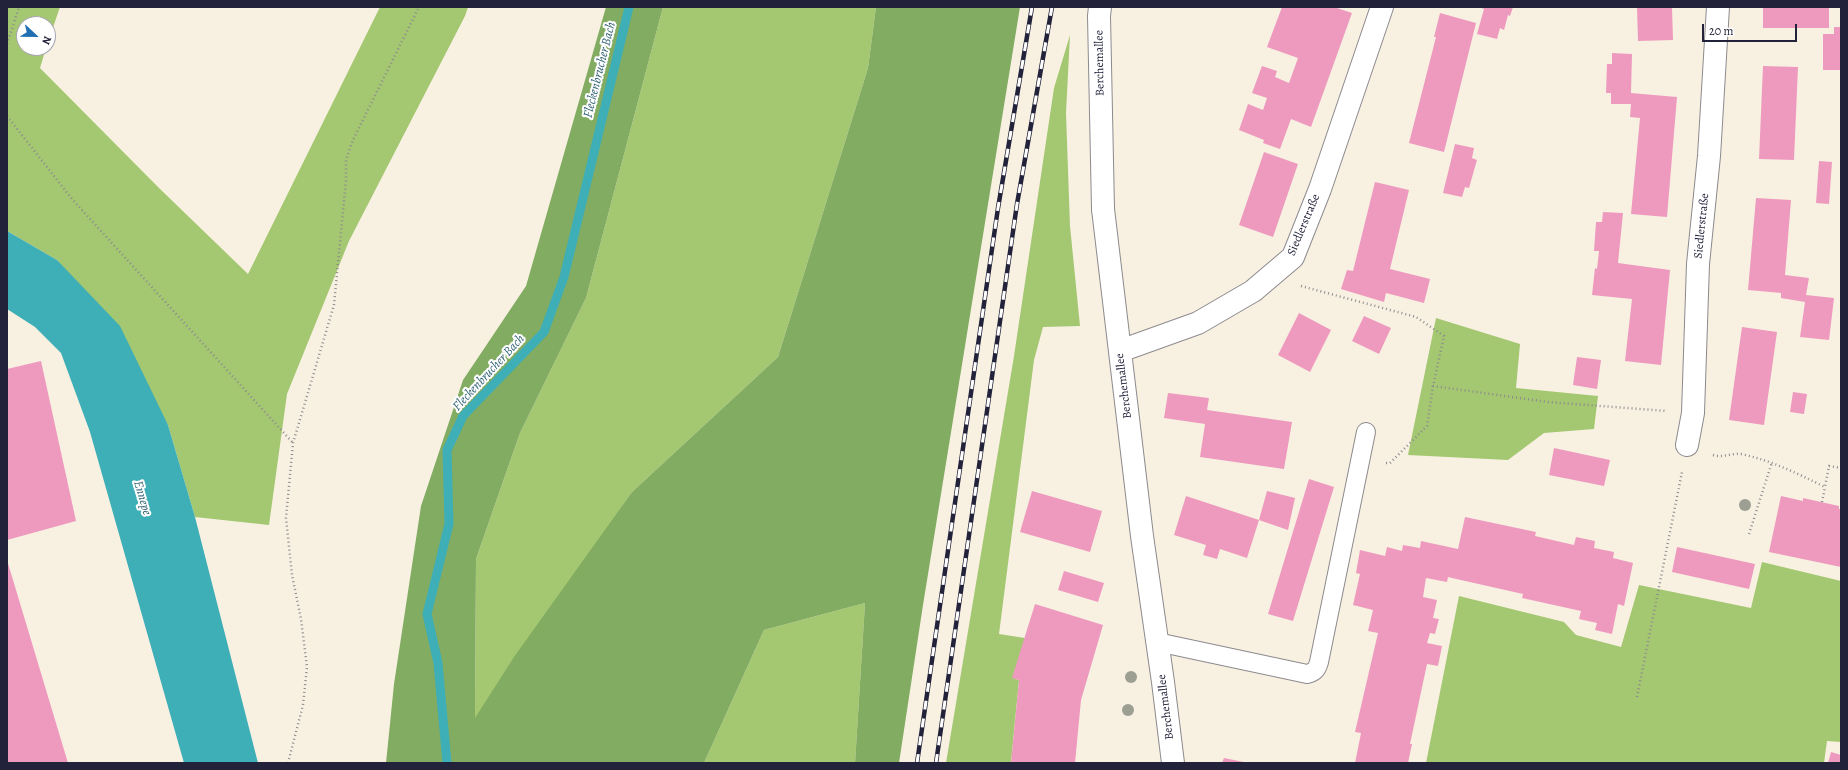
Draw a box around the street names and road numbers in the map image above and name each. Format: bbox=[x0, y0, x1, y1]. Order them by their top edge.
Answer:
street label: Berchemallee bbox=[1092, 30, 1108, 96]
street label: Siedlerstraße bbox=[1285, 192, 1323, 258]
street label: Siedlerstraße bbox=[1691, 193, 1713, 259]
street label: Berchemallee bbox=[1113, 352, 1135, 420]
street label: Berchemallee bbox=[1155, 673, 1177, 741]

